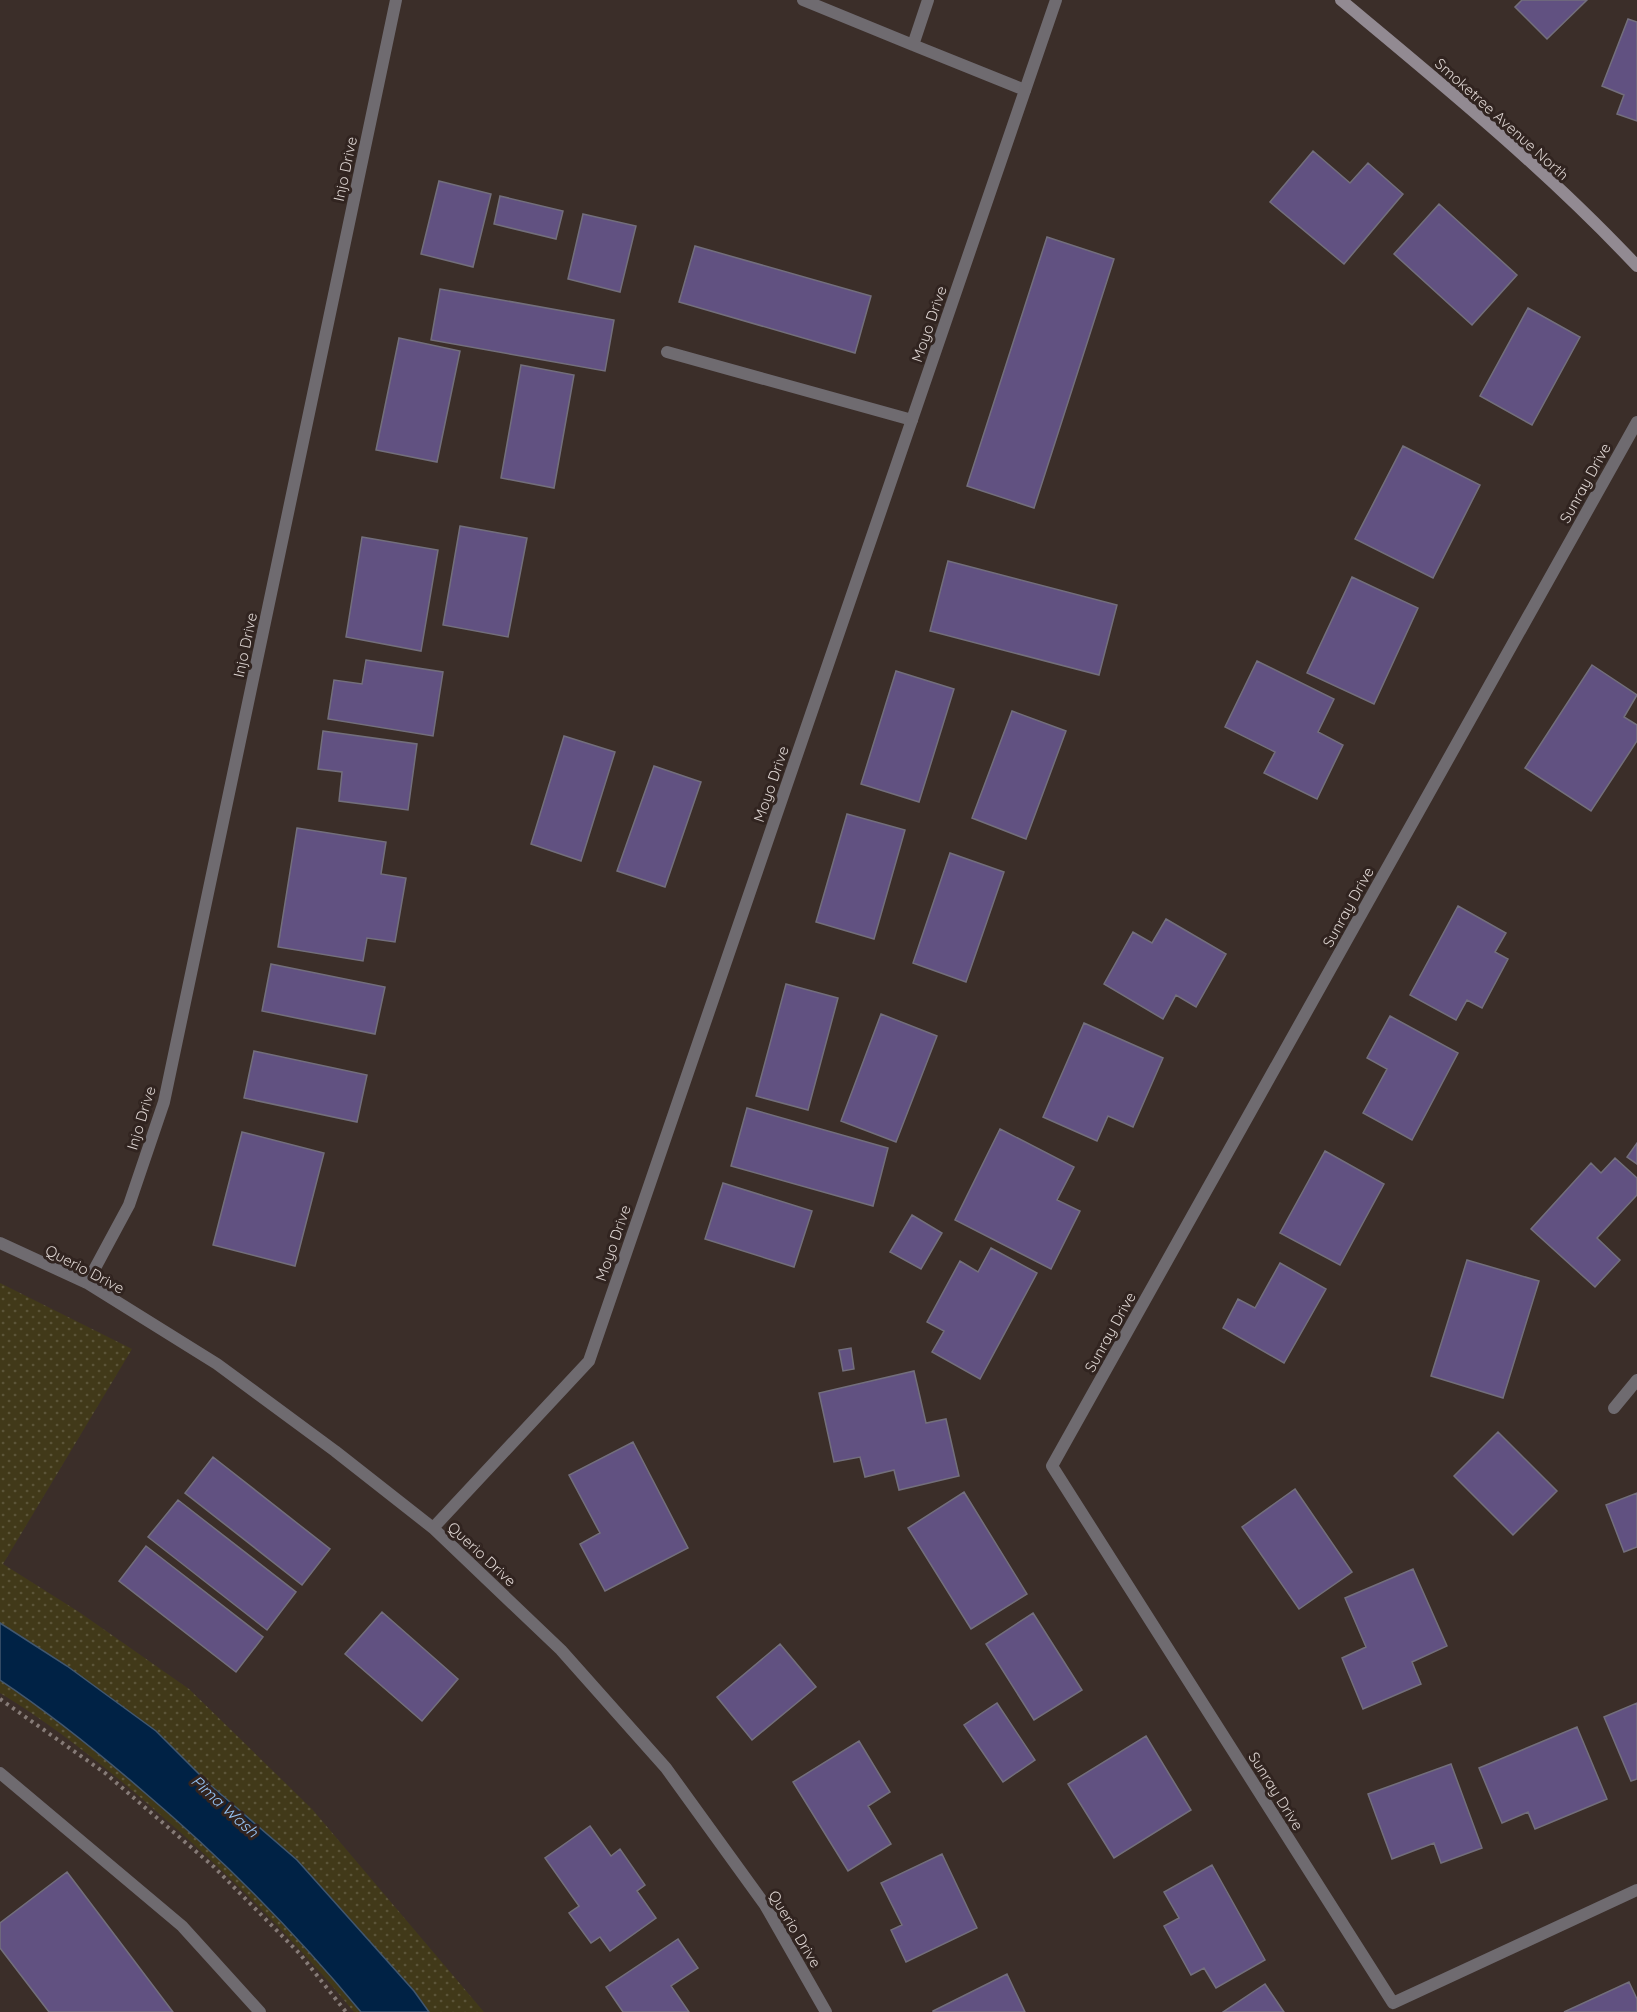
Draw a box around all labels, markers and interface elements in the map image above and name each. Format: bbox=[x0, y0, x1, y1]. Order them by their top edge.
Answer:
street label: Smoketree Avenue North bbox=[1431, 54, 1573, 184]
street label: Injo Drive bbox=[329, 135, 361, 203]
street label: Moyo Drive bbox=[907, 283, 951, 365]
street label: Sunray Drive bbox=[1555, 439, 1615, 527]
street label: Injo Drive bbox=[229, 611, 261, 679]
street label: Moyo Drive bbox=[749, 743, 793, 825]
street label: Sunray Drive bbox=[1318, 863, 1378, 951]
street label: Injo Drive bbox=[122, 1084, 160, 1152]
street label: Moyo Drive bbox=[591, 1202, 635, 1284]
street label: Querio Drive bbox=[42, 1240, 128, 1298]
street label: Sunray Drive bbox=[1080, 1288, 1140, 1376]
street label: Querio Drive bbox=[444, 1517, 520, 1591]
street label: Sunray Drive bbox=[1244, 1748, 1308, 1834]
water label: Pima Wash bbox=[187, 1771, 263, 1842]
street label: Querio Drive bbox=[764, 1887, 826, 1971]

